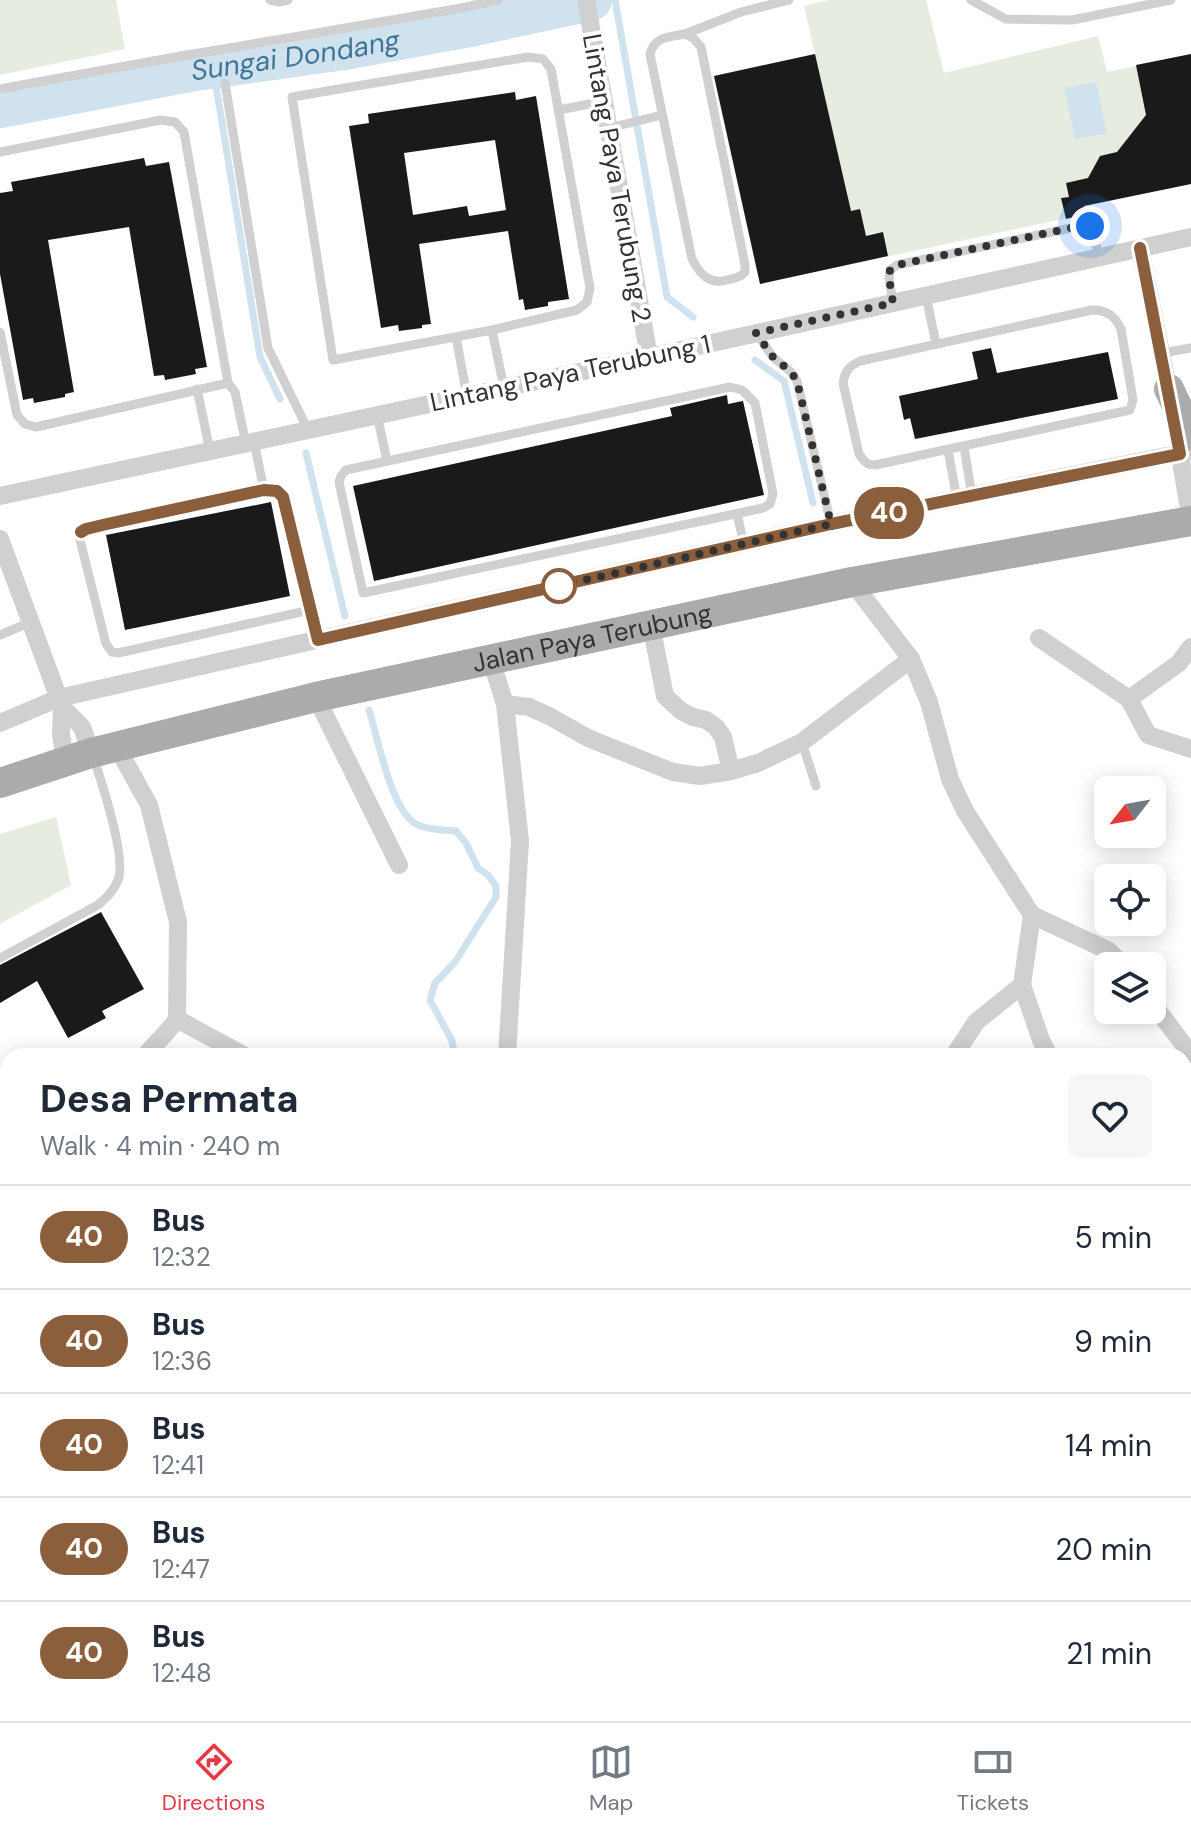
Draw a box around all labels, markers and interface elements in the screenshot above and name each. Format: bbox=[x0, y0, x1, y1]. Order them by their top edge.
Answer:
water label: Sungai Dondang bbox=[189, 21, 403, 89]
street label: Lintang Paya Terubung 2 bbox=[575, 31, 659, 325]
your location bbox=[1070, 206, 1110, 246]
street label: Lintang Paya Terubung 1 bbox=[427, 327, 713, 419]
line badge: 40 bbox=[853, 487, 925, 539]
text: 40 bbox=[870, 494, 908, 531]
unlabelled marker bbox=[542, 569, 576, 603]
street label: Jalan Paya Terubung bbox=[469, 596, 715, 680]
north arrow bbox=[1094, 776, 1166, 848]
map controls bbox=[1094, 776, 1166, 1024]
button: locate bbox=[1094, 864, 1166, 936]
button: layers bbox=[1094, 952, 1166, 1024]
text: Desa Permata bbox=[40, 1074, 299, 1124]
button: heart bbox=[1068, 1074, 1152, 1158]
text: Walk · 4 min · 240 m bbox=[40, 1129, 280, 1163]
text: Bus bbox=[152, 1201, 206, 1240]
text: 40 bbox=[65, 1218, 103, 1255]
text: 5 min bbox=[1075, 1218, 1152, 1257]
text: 12:32 bbox=[152, 1240, 211, 1274]
text: Bus bbox=[152, 1305, 206, 1344]
text: 40 bbox=[65, 1322, 103, 1359]
text: 9 min bbox=[1074, 1322, 1152, 1361]
text: 12:36 bbox=[152, 1344, 212, 1378]
text: Bus bbox=[152, 1409, 206, 1448]
text: 40 bbox=[65, 1426, 103, 1463]
text: 14 min bbox=[1065, 1426, 1152, 1465]
text: 12:41 bbox=[152, 1448, 204, 1482]
text: Bus bbox=[152, 1513, 206, 1552]
text: 40 bbox=[65, 1530, 103, 1567]
text: 20 min bbox=[1055, 1530, 1152, 1569]
text: 12:47 bbox=[152, 1552, 210, 1586]
text: Bus bbox=[152, 1617, 206, 1656]
text: 40 bbox=[65, 1634, 103, 1671]
text: 21 min bbox=[1066, 1634, 1152, 1673]
text: 12:48 bbox=[152, 1656, 212, 1690]
tab: Directions bbox=[162, 1740, 265, 1817]
tab: Map bbox=[589, 1740, 633, 1817]
tab: Tickets bbox=[957, 1740, 1029, 1817]

